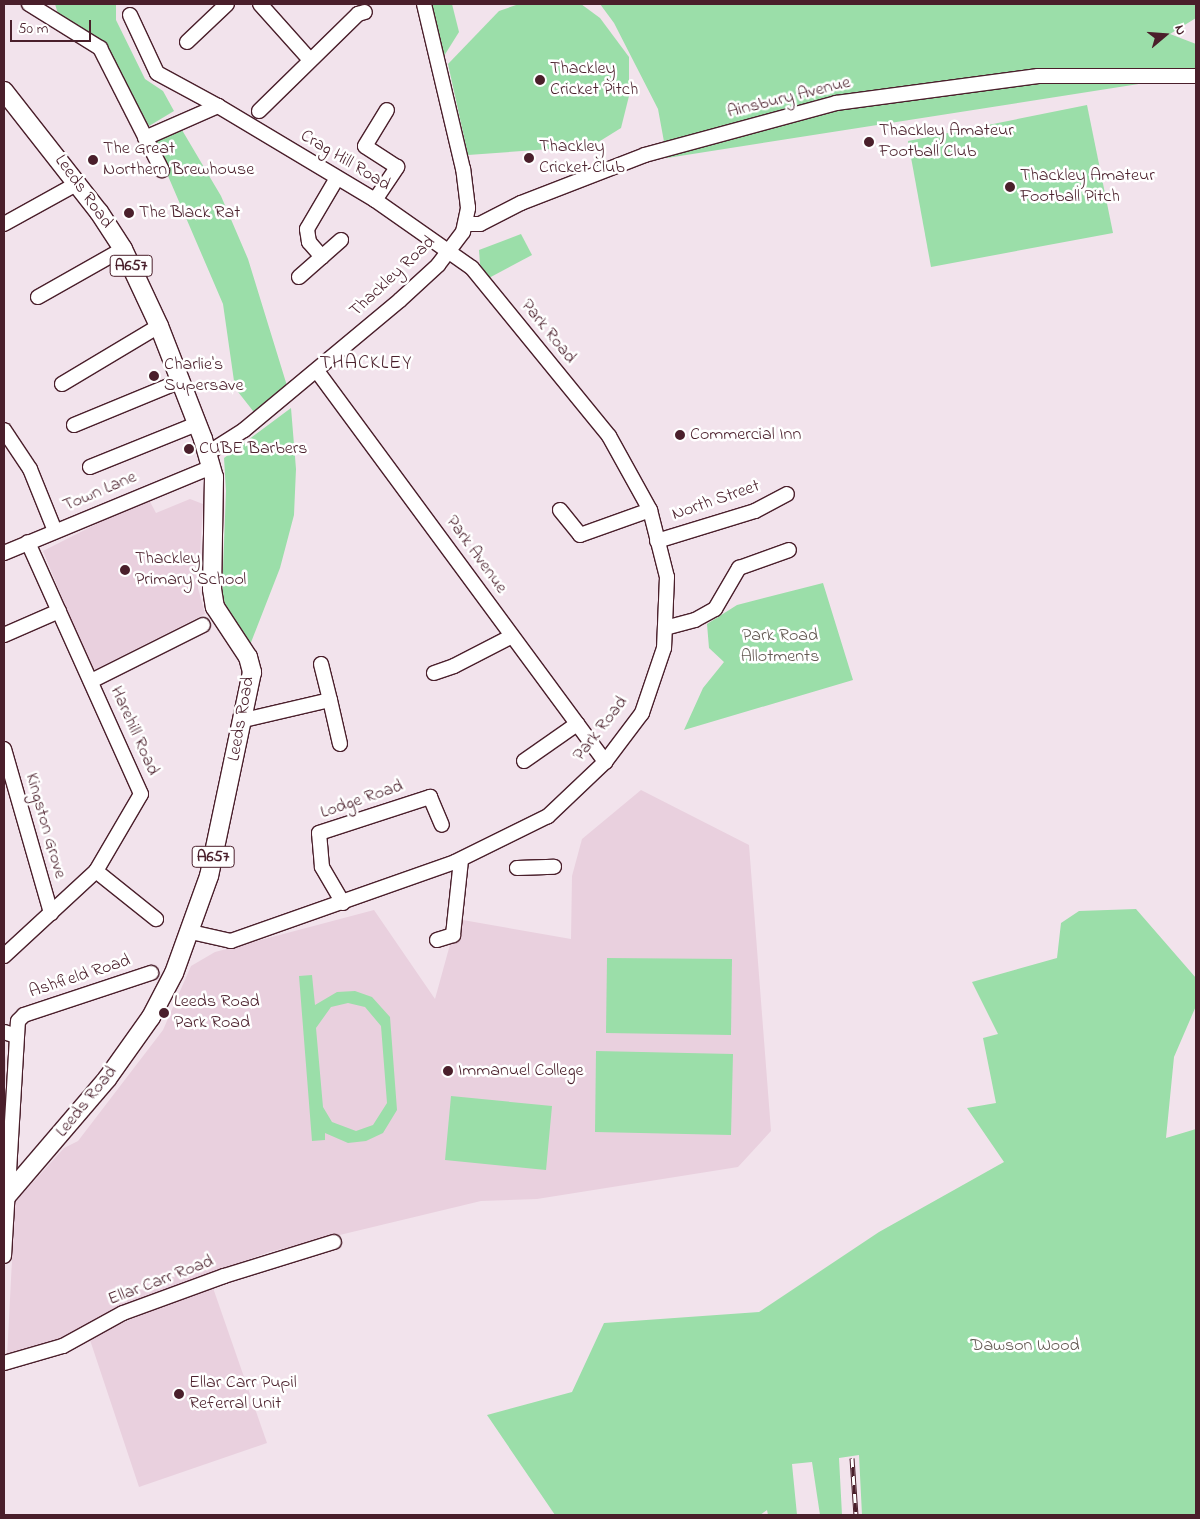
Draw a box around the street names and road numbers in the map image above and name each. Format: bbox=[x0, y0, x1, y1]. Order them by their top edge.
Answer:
street label: Ainsbury Avenue bbox=[725, 72, 853, 124]
street label: Crag Hill Road bbox=[296, 126, 394, 196]
street label: Leeds Road bbox=[49, 151, 117, 233]
street label: Thackley Road bbox=[346, 232, 440, 322]
road number: A657 bbox=[108, 252, 154, 280]
street label: Park Road bbox=[516, 296, 580, 368]
street label: Town Lane bbox=[60, 467, 140, 517]
street label: North Street bbox=[669, 476, 763, 526]
street label: Park Avenue bbox=[441, 512, 511, 598]
street label: Leeds Road bbox=[224, 675, 260, 763]
street label: Harehill Road bbox=[105, 683, 163, 779]
street label: Park Road bbox=[569, 692, 633, 766]
street label: Kingston Grove bbox=[20, 771, 70, 881]
street label: Lodge Road bbox=[318, 776, 406, 824]
road number: A657 bbox=[190, 844, 236, 870]
street label: Ashfield Road bbox=[27, 950, 133, 1004]
street label: Leeds Road bbox=[52, 1062, 122, 1142]
street label: Ellar Carr Road bbox=[105, 1251, 217, 1311]

